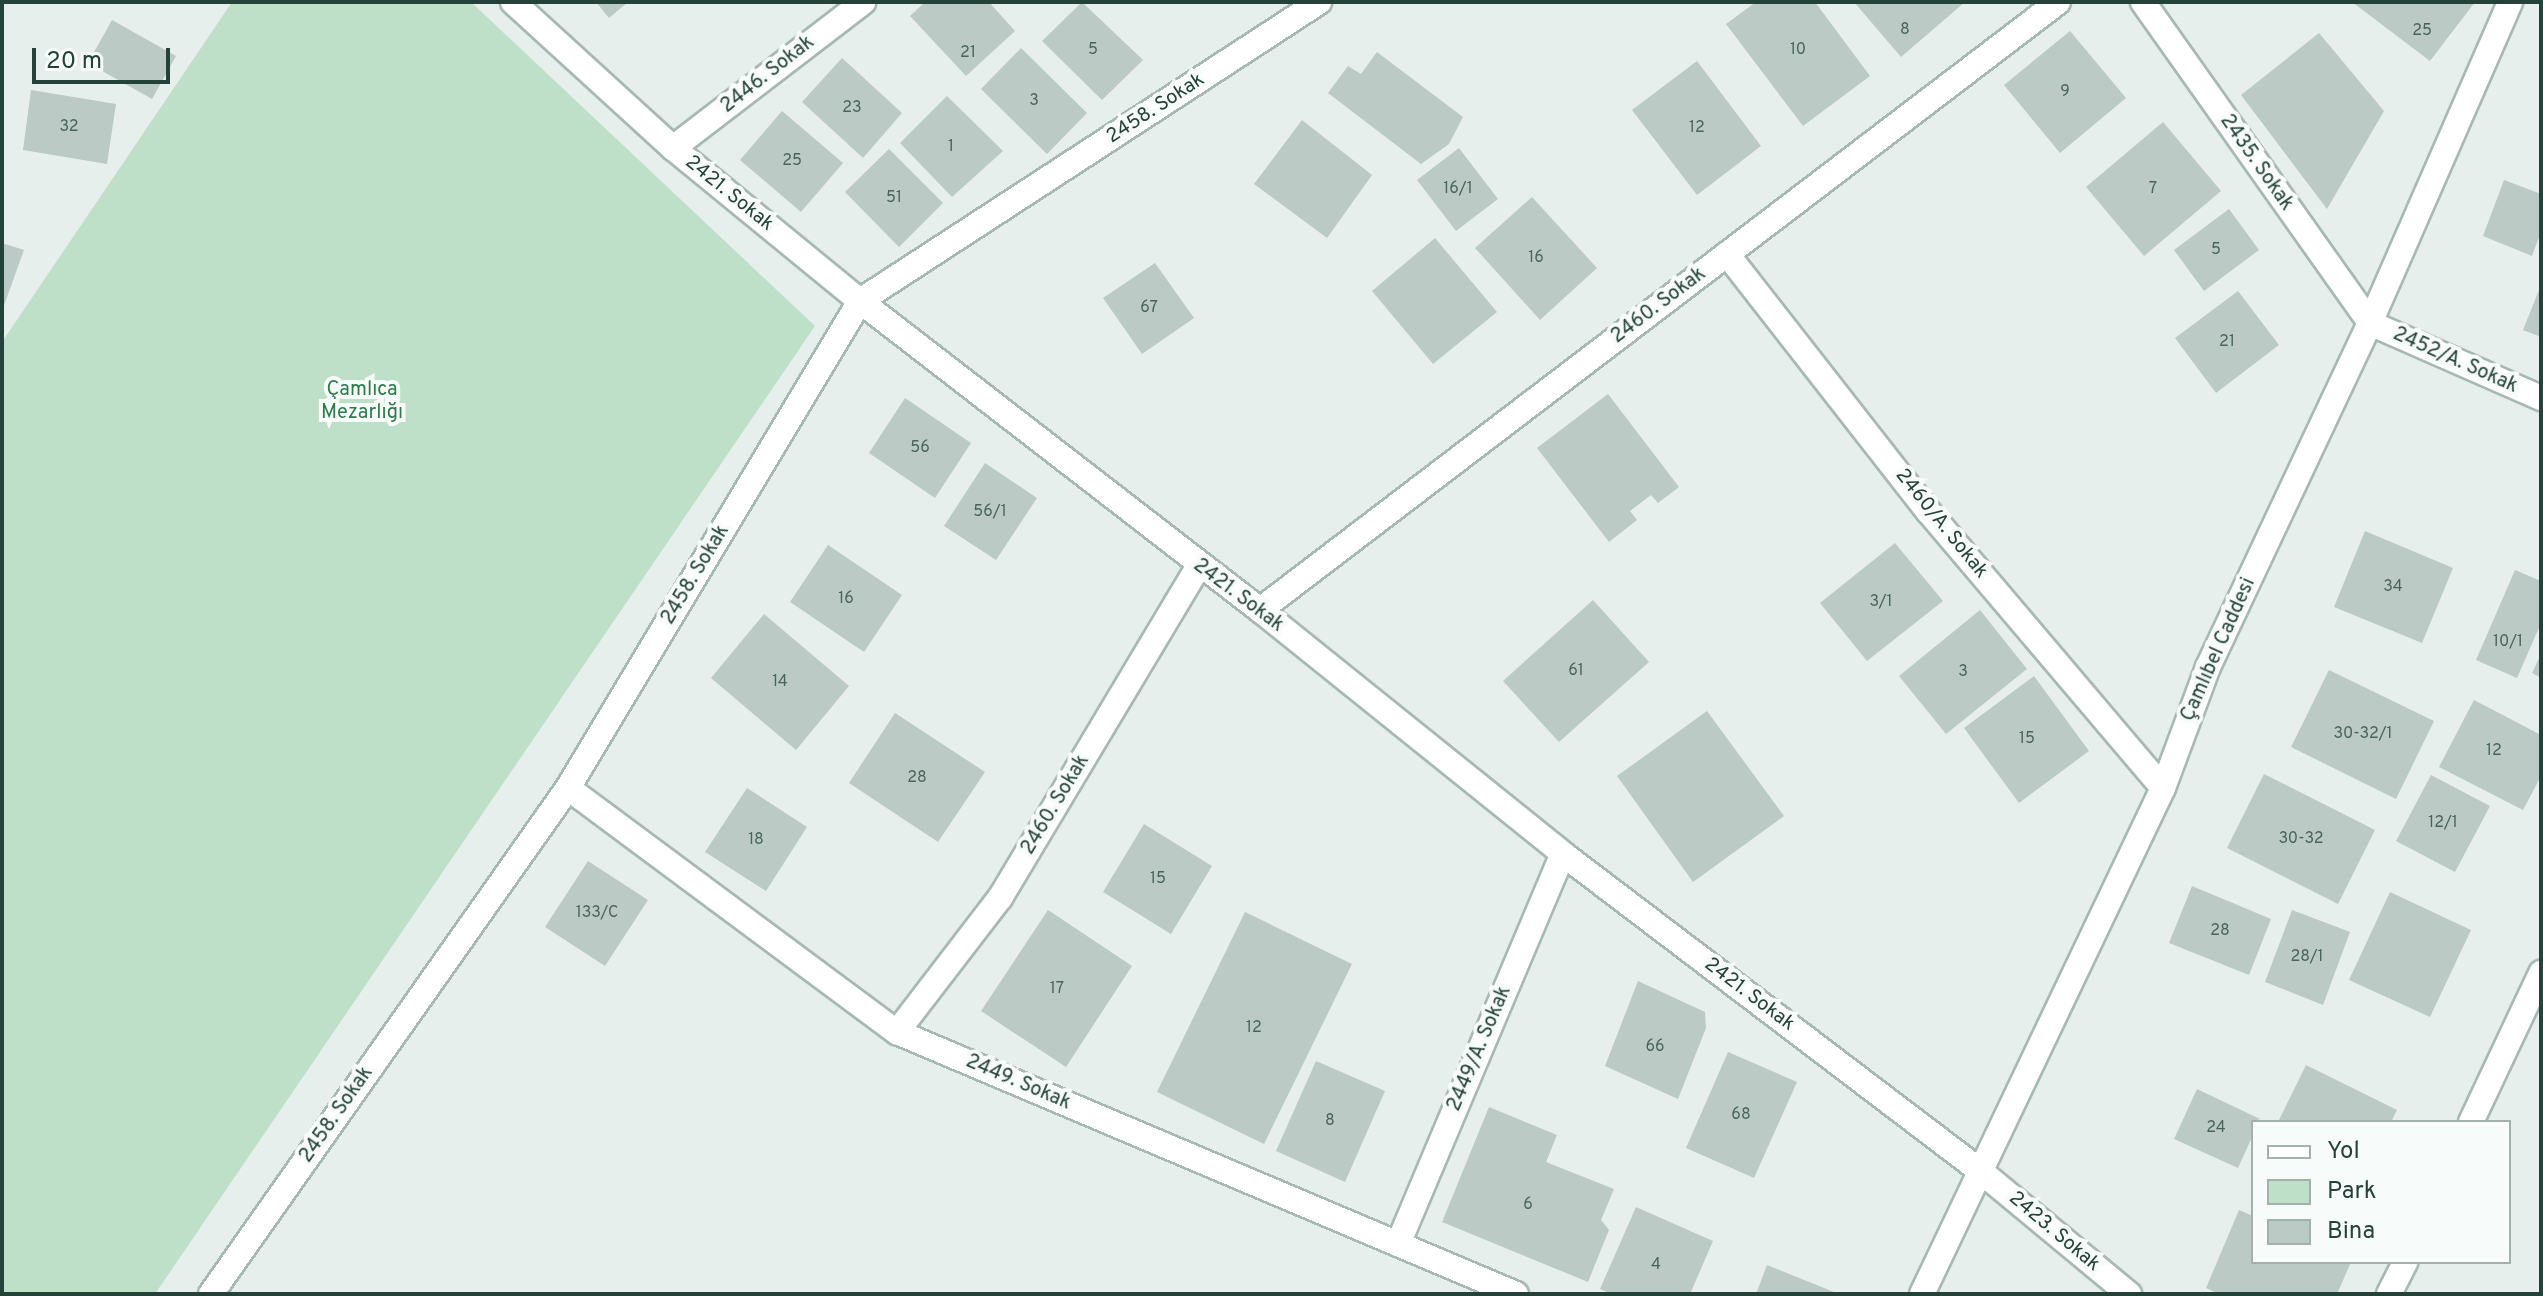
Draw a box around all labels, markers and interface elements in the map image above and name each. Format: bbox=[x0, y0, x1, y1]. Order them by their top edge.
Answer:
house number: 8 bbox=[1900, 20, 1910, 40]
house number: 25 bbox=[2412, 21, 2432, 41]
street label: 2446. Sokak bbox=[716, 31, 820, 119]
scale bar bbox=[36, 32, 174, 82]
house number: 5 bbox=[1088, 40, 1098, 60]
house number: 10 bbox=[1790, 40, 1806, 60]
house number: 21 bbox=[960, 43, 976, 63]
text: 20 m bbox=[46, 47, 102, 77]
street label: 2458. Sokak bbox=[1102, 68, 1210, 150]
house number: 9 bbox=[2060, 82, 2070, 102]
house number: 3 bbox=[1029, 91, 1039, 111]
house number: 23 bbox=[842, 98, 862, 118]
street label: 2435. Sokak bbox=[2214, 110, 2298, 216]
house number: 32 bbox=[59, 117, 79, 137]
house number: 12 bbox=[1689, 118, 1705, 138]
house number: 1 bbox=[948, 137, 954, 157]
street label: 2421. Sokak bbox=[680, 151, 778, 237]
house number: 25 bbox=[782, 151, 802, 171]
house number: 16/1 bbox=[1443, 179, 1473, 199]
house number: 7 bbox=[2149, 179, 2157, 199]
house number: 51 bbox=[886, 188, 902, 208]
house number: 5 bbox=[2211, 240, 2221, 260]
house number: 16 bbox=[1528, 248, 1544, 268]
street label: 2460. Sokak bbox=[1607, 263, 1711, 349]
house number: 67 bbox=[1140, 298, 1158, 318]
street label: 2452/A. Sokak bbox=[2389, 323, 2521, 399]
house number: 21 bbox=[2219, 332, 2235, 352]
park label: Çamlıca Mezarlığı bbox=[321, 378, 403, 425]
house number: 56 bbox=[910, 438, 930, 458]
street label: 2460/A. Sokak bbox=[1889, 464, 1993, 584]
house number: 56/1 bbox=[973, 502, 1007, 522]
street label: 2458. Sokak bbox=[657, 521, 735, 629]
street label: 2421. Sokak bbox=[1188, 554, 1288, 638]
street label: Çamlıbel Caddesi bbox=[2177, 575, 2261, 725]
house number: 34 bbox=[2383, 577, 2403, 597]
house number: 16 bbox=[838, 589, 854, 609]
house number: 3/1 bbox=[1870, 592, 1892, 612]
house number: 10/1 bbox=[2493, 632, 2523, 652]
house number: 61 bbox=[1568, 661, 1584, 681]
house number: 3 bbox=[1958, 662, 1968, 682]
house number: 14 bbox=[772, 672, 788, 692]
house number: 30-32/1 bbox=[2333, 724, 2393, 744]
house number: 15 bbox=[2019, 729, 2035, 749]
house number: 12 bbox=[2486, 741, 2502, 761]
street label: 2460. Sokak bbox=[1017, 751, 1095, 859]
house number: 28 bbox=[907, 768, 927, 788]
house number: 12/1 bbox=[2428, 813, 2458, 833]
house number: 30-32 bbox=[2278, 829, 2324, 849]
house number: 18 bbox=[748, 830, 764, 850]
house number: 15 bbox=[1150, 869, 1166, 889]
house number: 133/C bbox=[576, 903, 618, 923]
house number: 28 bbox=[2210, 921, 2230, 941]
house number: 28/1 bbox=[2291, 947, 2323, 967]
street label: 2421. Sokak bbox=[1699, 953, 1799, 1037]
house number: 17 bbox=[1050, 979, 1064, 999]
street label: 2449/A. Sokak bbox=[1443, 983, 1517, 1115]
house number: 12 bbox=[1246, 1018, 1262, 1038]
house number: 66 bbox=[1645, 1037, 1665, 1057]
street label: 2449. Sokak bbox=[962, 1050, 1074, 1116]
street label: 2458. Sokak bbox=[295, 1062, 379, 1168]
house number: 68 bbox=[1731, 1105, 1751, 1125]
house number: 8 bbox=[1325, 1111, 1335, 1131]
house number: 24 bbox=[2206, 1118, 2226, 1138]
legend bbox=[2251, 1120, 2511, 1264]
text: Yol bbox=[2327, 1137, 2360, 1167]
text: Park bbox=[2327, 1177, 2377, 1207]
street label: 2423. Sokak bbox=[2003, 1187, 2105, 1277]
house number: 6 bbox=[1523, 1195, 1533, 1215]
text: Bina bbox=[2327, 1217, 2375, 1247]
house number: 4 bbox=[1651, 1255, 1661, 1275]

